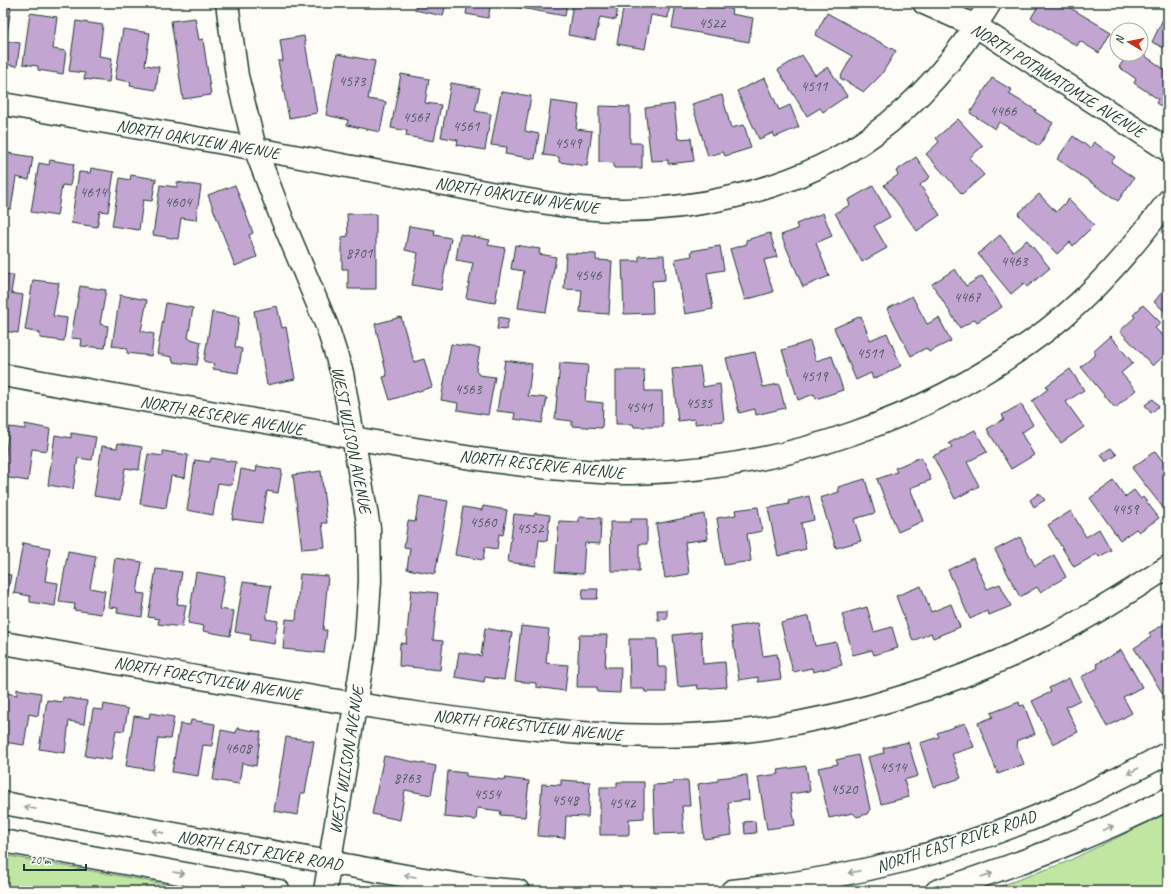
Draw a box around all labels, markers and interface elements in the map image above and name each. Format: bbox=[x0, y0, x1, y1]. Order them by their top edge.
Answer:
house number: 4522 bbox=[698, 14, 727, 33]
street label: NORTH POTAWATOMIE AVENUE bbox=[969, 19, 1147, 141]
north arrow bbox=[1109, 22, 1149, 62]
house number: 4573 bbox=[338, 72, 367, 91]
house number: 4511 bbox=[800, 77, 829, 96]
house number: 4466 bbox=[989, 102, 1018, 121]
house number: 4567 bbox=[402, 108, 431, 127]
street label: NORTH OAKVIEW AVENUE bbox=[115, 115, 284, 165]
house number: 4561 bbox=[452, 117, 481, 136]
house number: 4549 bbox=[554, 134, 583, 153]
street label: NORTH OAKVIEW AVENUE bbox=[434, 172, 603, 219]
house number: 4614 bbox=[79, 183, 108, 202]
house number: 4604 bbox=[164, 193, 193, 212]
house number: 8701 bbox=[345, 244, 374, 263]
house number: 4463 bbox=[1000, 252, 1029, 271]
house number: 4546 bbox=[574, 266, 603, 285]
house number: 4467 bbox=[953, 288, 982, 307]
house number: 4511 bbox=[856, 344, 885, 363]
street label: WEST WILSON AVENUE bbox=[327, 365, 376, 517]
house number: 4519 bbox=[800, 367, 829, 386]
house number: 4563 bbox=[454, 380, 483, 399]
street label: NORTH RESERVE AVENUE bbox=[139, 391, 308, 441]
house number: 4535 bbox=[685, 394, 714, 413]
house number: 4541 bbox=[625, 398, 654, 417]
street label: NORTH RESERVE AVENUE bbox=[458, 445, 628, 484]
house number: 4459 bbox=[1111, 500, 1140, 519]
house number: 4560 bbox=[469, 513, 498, 532]
house number: 4552 bbox=[516, 519, 545, 538]
street label: NORTH FORESTVIEW AVENUE bbox=[113, 652, 306, 706]
street label: WEST WILSON AVENUE bbox=[324, 683, 369, 835]
street label: NORTH FORESTVIEW AVENUE bbox=[433, 705, 626, 746]
house number: 4608 bbox=[224, 739, 253, 758]
house number: 4514 bbox=[879, 758, 908, 777]
one-way arrow bbox=[1127, 768, 1139, 775]
house number: 8763 bbox=[393, 769, 422, 788]
house number: 4520 bbox=[830, 780, 859, 799]
house number: 4554 bbox=[473, 785, 502, 804]
house number: 4548 bbox=[551, 791, 580, 810]
house number: 4542 bbox=[608, 794, 637, 813]
one-way arrow bbox=[24, 804, 37, 812]
street label: NORTH EAST RIVER ROAD bbox=[874, 805, 1040, 877]
one-way arrow bbox=[1102, 824, 1114, 832]
street label: NORTH EAST RIVER ROAD bbox=[176, 826, 345, 876]
one-way arrow bbox=[152, 827, 165, 835]
scale bar bbox=[24, 846, 86, 872]
text: 20 m bbox=[30, 852, 52, 868]
one-way arrow bbox=[848, 868, 861, 876]
one-way arrow bbox=[172, 869, 185, 877]
one-way arrow bbox=[981, 870, 993, 878]
one-way arrow bbox=[404, 872, 417, 880]

